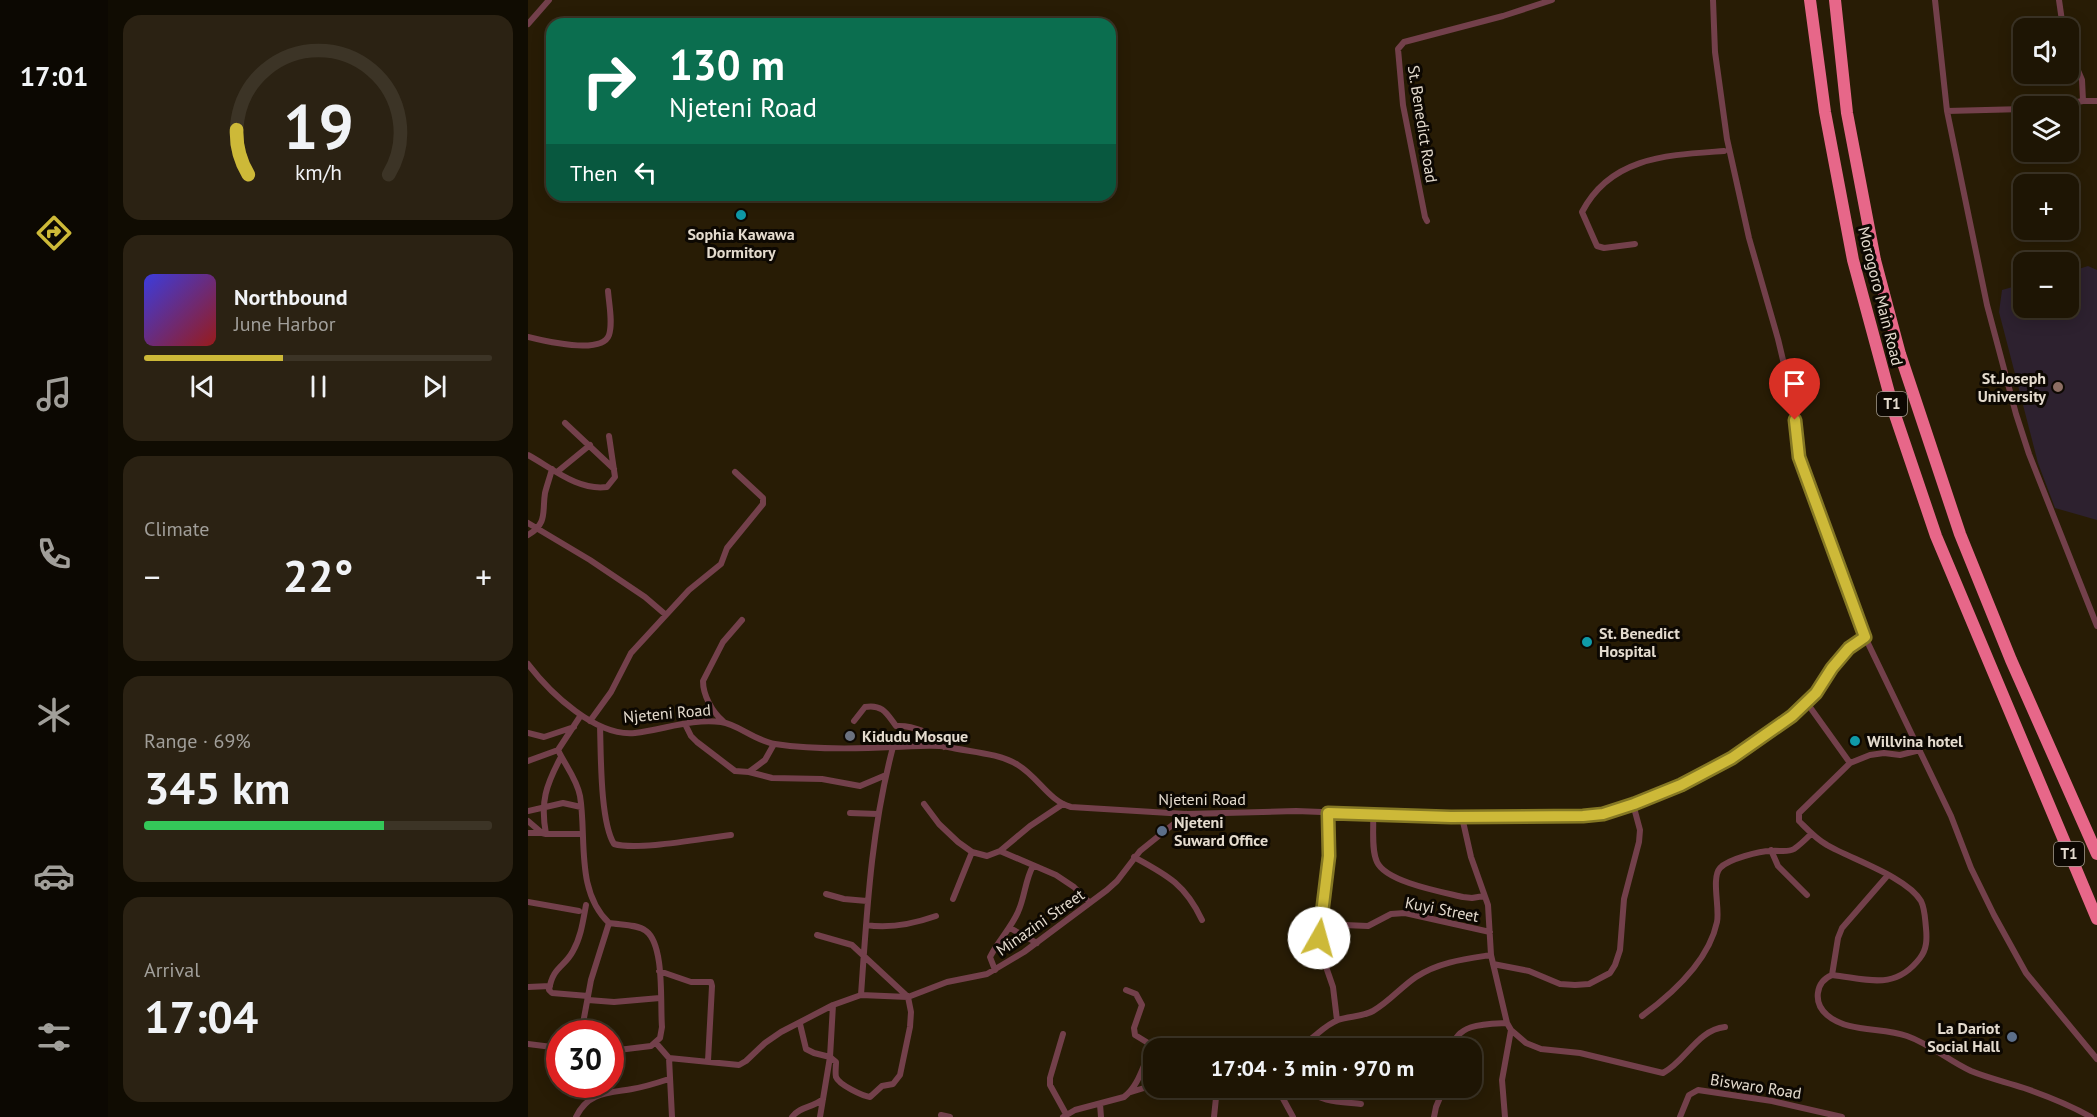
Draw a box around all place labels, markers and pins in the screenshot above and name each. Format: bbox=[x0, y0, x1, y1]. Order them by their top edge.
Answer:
marker: Sophia Kawawa Dormitory bbox=[734, 208, 748, 222]
place label: Sophia Kawawa Dormitory bbox=[687, 224, 795, 262]
pin bbox=[1769, 358, 1820, 420]
place label: St.Joseph University bbox=[1978, 368, 2046, 406]
marker: St.Joseph University bbox=[2051, 380, 2065, 394]
place label: St. Benedict Hospital bbox=[1599, 623, 1680, 661]
marker: St. Benedict Hospital bbox=[1580, 635, 1594, 649]
place label: Kidudu Mosque bbox=[862, 726, 968, 746]
marker: Kidudu Mosque bbox=[843, 729, 857, 743]
place label: Willvina hotel bbox=[1867, 731, 1963, 751]
marker: Willvina hotel bbox=[1848, 734, 1862, 748]
place label: Njeteni Suward Office bbox=[1174, 812, 1268, 850]
marker: Njeteni Suward Office bbox=[1155, 824, 1169, 838]
place label: La Dariot Social Hall bbox=[1927, 1018, 2000, 1056]
marker: La Dariot Social Hall bbox=[2005, 1030, 2019, 1044]

